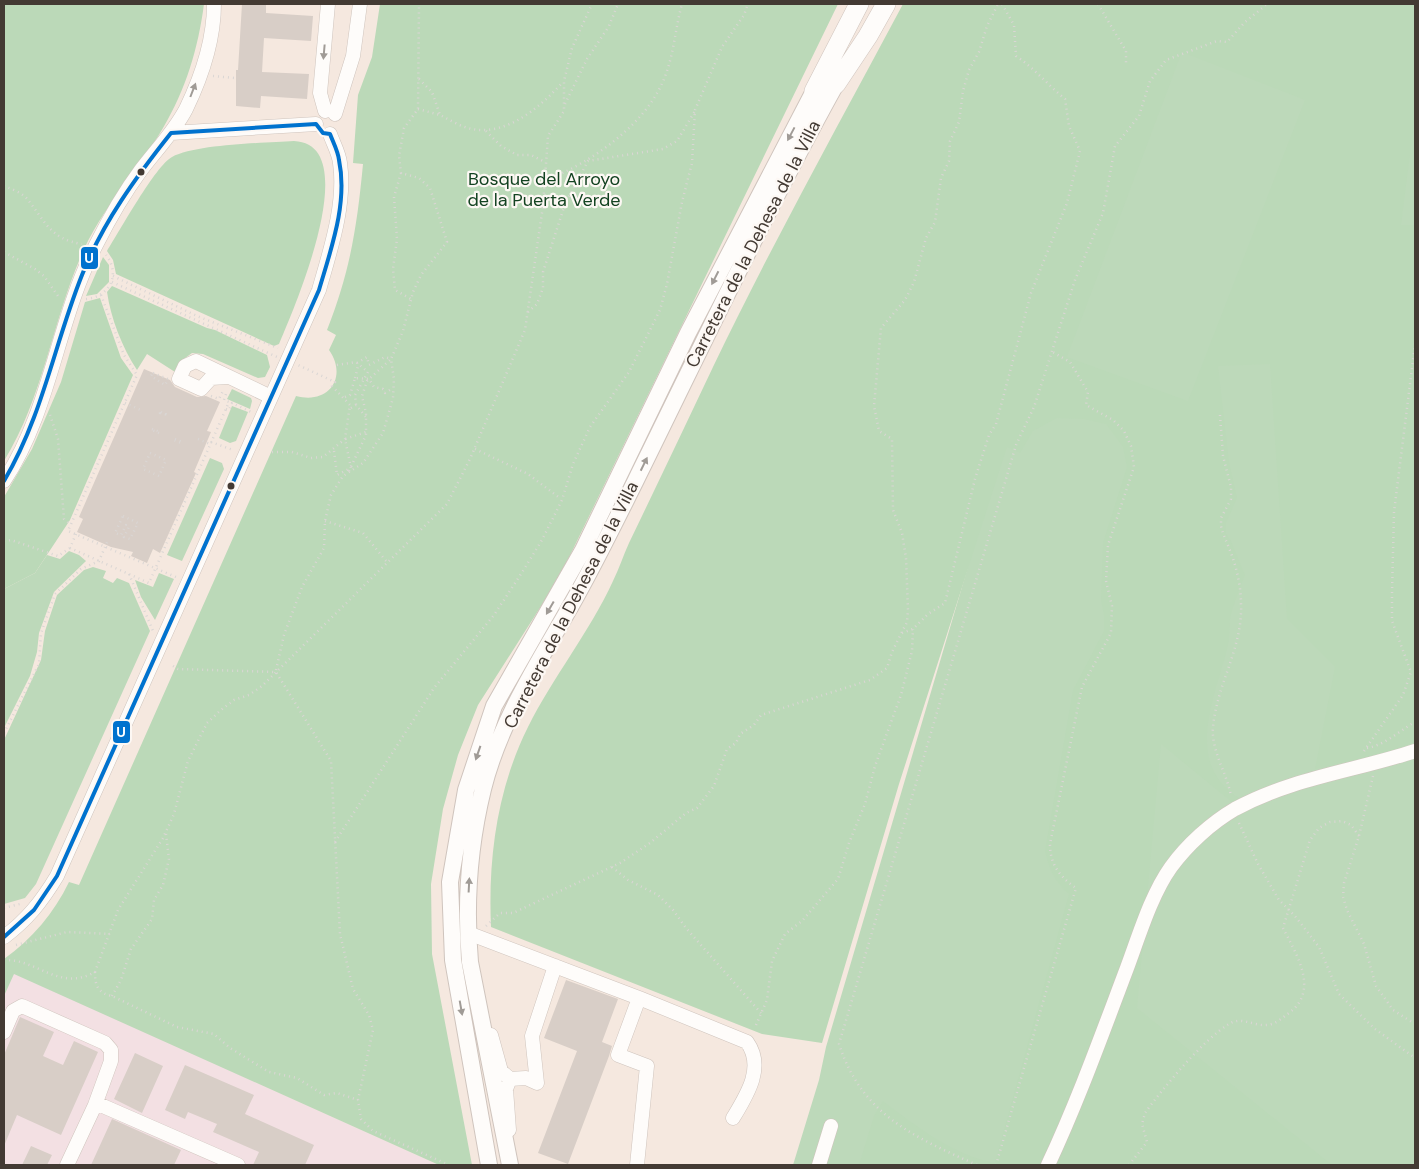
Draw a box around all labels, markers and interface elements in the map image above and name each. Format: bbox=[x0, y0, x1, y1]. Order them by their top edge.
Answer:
one-way arrow bbox=[319, 45, 327, 61]
one-way arrow bbox=[189, 82, 197, 97]
street label: Carretera de la Dehesa de la Villa bbox=[680, 116, 826, 372]
one-way arrow bbox=[787, 127, 795, 142]
unlabelled marker bbox=[136, 167, 146, 177]
park label: Bosque del Arroyo de la Puerta Verde bbox=[467, 167, 621, 212]
line badge: U bbox=[80, 246, 99, 270]
text: U bbox=[84, 249, 94, 267]
one-way arrow bbox=[711, 271, 719, 285]
one-way arrow bbox=[640, 457, 648, 471]
street label: Carretera de la Dehesa de la Villa bbox=[498, 477, 644, 733]
unlabelled marker bbox=[226, 481, 236, 491]
one-way arrow bbox=[546, 601, 554, 615]
line badge: U bbox=[112, 720, 131, 744]
text: U bbox=[116, 723, 126, 741]
one-way arrow bbox=[474, 746, 482, 761]
one-way arrow bbox=[465, 876, 473, 892]
one-way arrow bbox=[458, 1000, 466, 1016]

